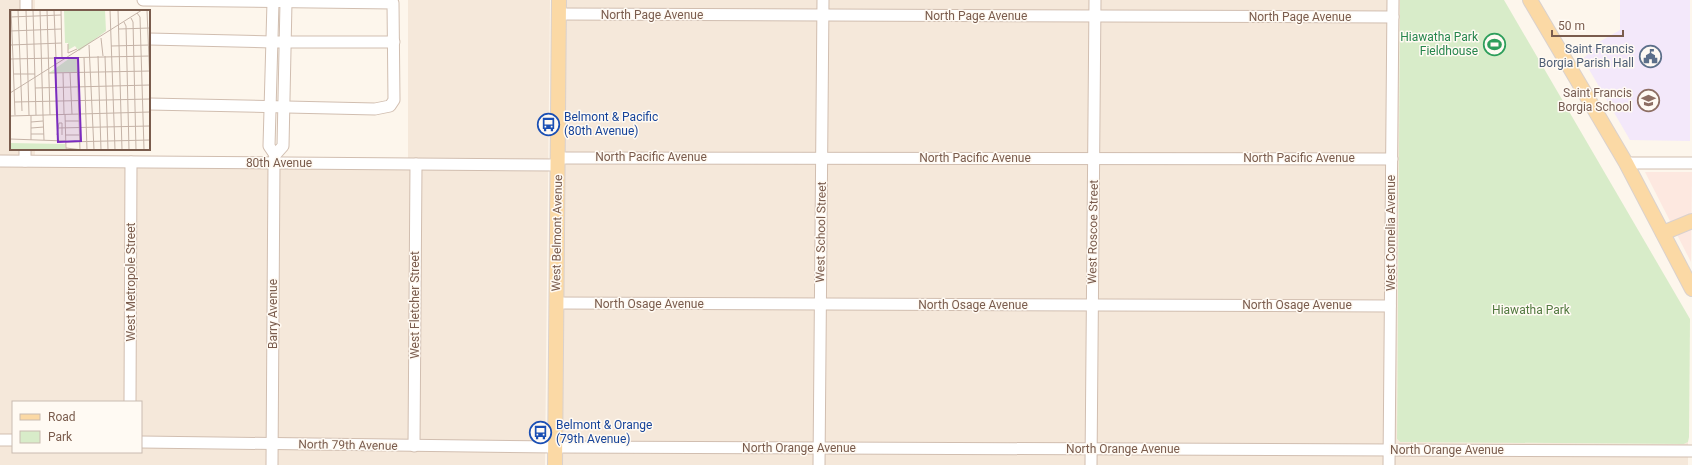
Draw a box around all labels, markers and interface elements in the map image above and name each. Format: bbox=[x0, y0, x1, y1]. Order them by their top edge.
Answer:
street label: North Page Avenue bbox=[601, 8, 703, 22]
street label: North Page Avenue bbox=[925, 9, 1027, 23]
inset map bbox=[10, 10, 150, 150]
street label: North Page Avenue bbox=[1249, 10, 1351, 24]
scale bar bbox=[1552, 12, 1623, 38]
text: 50 m bbox=[1558, 19, 1585, 33]
place label: Hiawatha Park Fieldhouse bbox=[1400, 30, 1479, 58]
sports icon: Hiawatha Park Fieldhouse bbox=[1481, 31, 1507, 57]
place label: Saint Francis Borgia Parish Hall bbox=[1539, 42, 1634, 70]
public building icon: Saint Francis Borgia Parish Hall bbox=[1637, 43, 1663, 69]
place label: Saint Francis Borgia School bbox=[1558, 86, 1632, 114]
school or university icon: Saint Francis Borgia School bbox=[1635, 87, 1661, 113]
place label: Belmont & Pacific (80th Avenue) bbox=[564, 110, 658, 138]
bus stop icon: Belmont & Pacific (80th Avenue) bbox=[535, 111, 561, 137]
street label: North Pacific Avenue bbox=[595, 150, 707, 164]
street label: North Pacific Avenue bbox=[919, 151, 1031, 165]
street label: North Pacific Avenue bbox=[1243, 151, 1355, 165]
street label: 80th Avenue bbox=[246, 156, 312, 170]
street label: West Belmont Avenue bbox=[549, 174, 565, 292]
street label: West Cornelia Avenue bbox=[1384, 175, 1398, 291]
street label: West Roscoe Street bbox=[1085, 180, 1101, 284]
street label: West School Street bbox=[813, 181, 829, 283]
street label: West Metropole Street bbox=[124, 222, 138, 341]
street label: West Fletcher Street bbox=[408, 251, 422, 359]
street label: Barry Avenue bbox=[266, 279, 280, 349]
street label: North Osage Avenue bbox=[594, 297, 704, 311]
street label: North Osage Avenue bbox=[918, 298, 1028, 312]
street label: North Osage Avenue bbox=[1242, 298, 1352, 312]
park label: Hiawatha Park bbox=[1492, 303, 1571, 317]
legend bbox=[12, 401, 142, 453]
text: Road bbox=[48, 410, 76, 424]
place label: Belmont & Orange (79th Avenue) bbox=[556, 418, 652, 446]
bus stop icon: Belmont & Orange (79th Avenue) bbox=[527, 419, 553, 445]
text: Park bbox=[48, 430, 73, 444]
street label: North 79th Avenue bbox=[298, 437, 398, 453]
street label: North Orange Avenue bbox=[742, 441, 856, 455]
street label: North Orange Avenue bbox=[1066, 442, 1180, 456]
street label: North Orange Avenue bbox=[1390, 443, 1504, 457]

